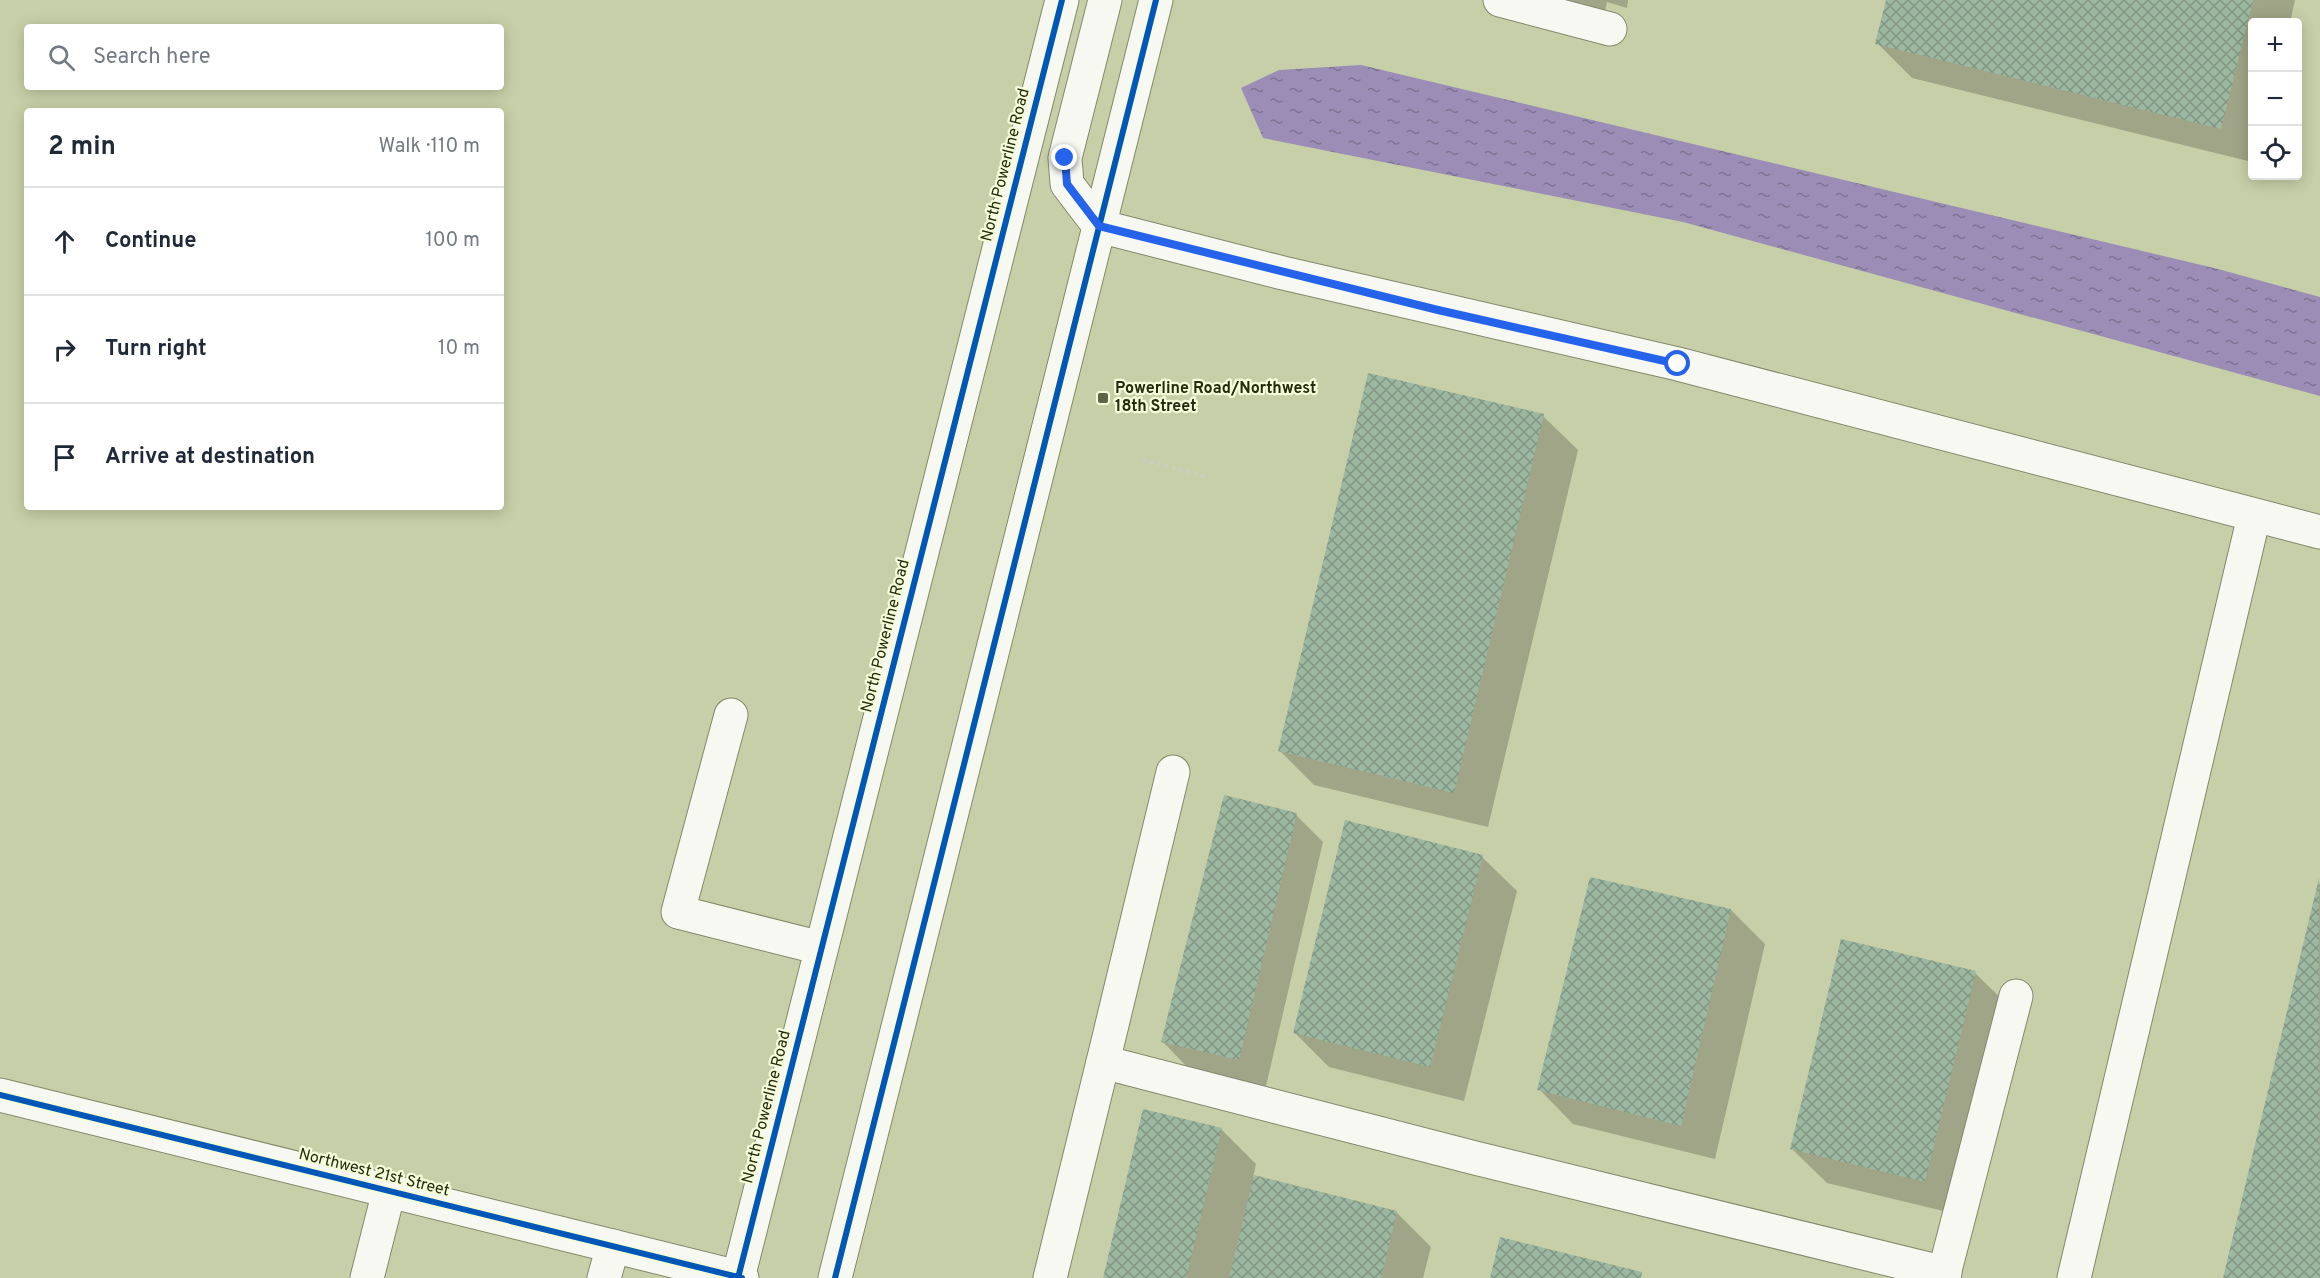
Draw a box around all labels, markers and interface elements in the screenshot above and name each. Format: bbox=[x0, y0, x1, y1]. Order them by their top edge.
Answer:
map controls bbox=[2248, 18, 2302, 180]
button: + bbox=[2248, 18, 2302, 72]
search box bbox=[24, 24, 504, 90]
icon: search bbox=[45, 41, 78, 74]
text: Search here bbox=[93, 44, 211, 71]
button: − bbox=[2248, 72, 2302, 126]
street label: North Powerline Road bbox=[977, 86, 1035, 244]
button: locate bbox=[2248, 126, 2302, 180]
text: 2 min bbox=[48, 131, 116, 164]
text: Walk · 110 m bbox=[379, 134, 480, 160]
route end bbox=[1051, 144, 1077, 170]
icon: ahead bbox=[48, 225, 81, 258]
text: Continue bbox=[105, 228, 196, 255]
text: 100 m bbox=[425, 228, 480, 254]
icon: right bbox=[48, 333, 81, 366]
text: Turn right bbox=[105, 336, 207, 363]
text: 10 m bbox=[438, 336, 480, 362]
route start bbox=[1664, 350, 1690, 376]
place label: Powerline Road/Northwest 18th Street bbox=[1115, 379, 1316, 417]
marker: Powerline Road/Northwest 18th Street bbox=[1096, 391, 1110, 405]
icon: arrive bbox=[48, 441, 81, 474]
text: Arrive at destination bbox=[105, 444, 315, 471]
street label: North Powerline Road bbox=[857, 557, 915, 715]
street label: North Powerline Road bbox=[738, 1028, 796, 1186]
street label: Northwest 21st Street bbox=[296, 1145, 452, 1201]

